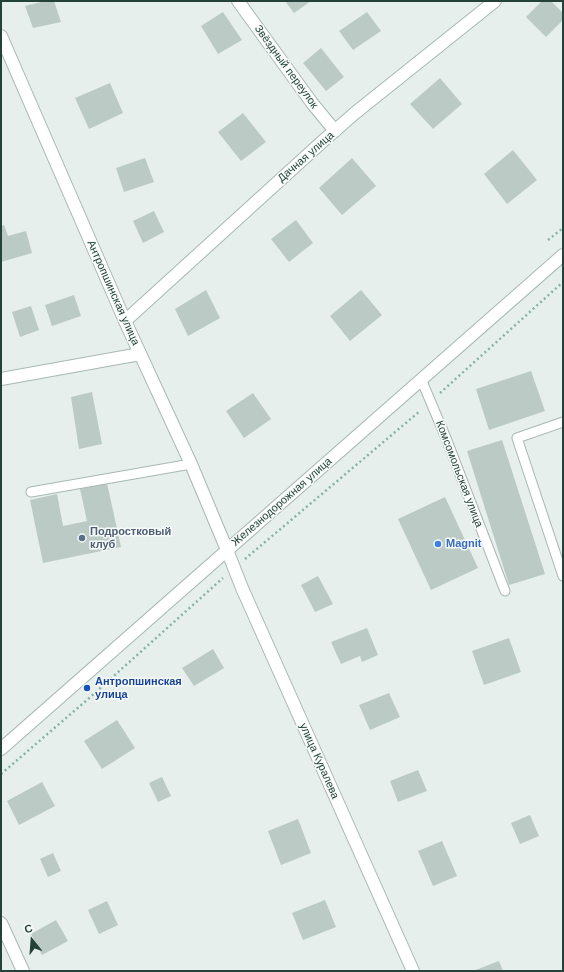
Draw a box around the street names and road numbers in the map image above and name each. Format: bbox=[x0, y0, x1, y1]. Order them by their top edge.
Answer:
street label: Звёздный переулок bbox=[251, 23, 321, 111]
street label: Дачная улица bbox=[275, 129, 337, 185]
street label: Антропшинская улица bbox=[84, 238, 142, 348]
street label: Комсомольская улица bbox=[433, 419, 485, 529]
street label: Железнодорожная улица bbox=[229, 455, 335, 549]
street label: улица Куралева bbox=[296, 721, 342, 801]

